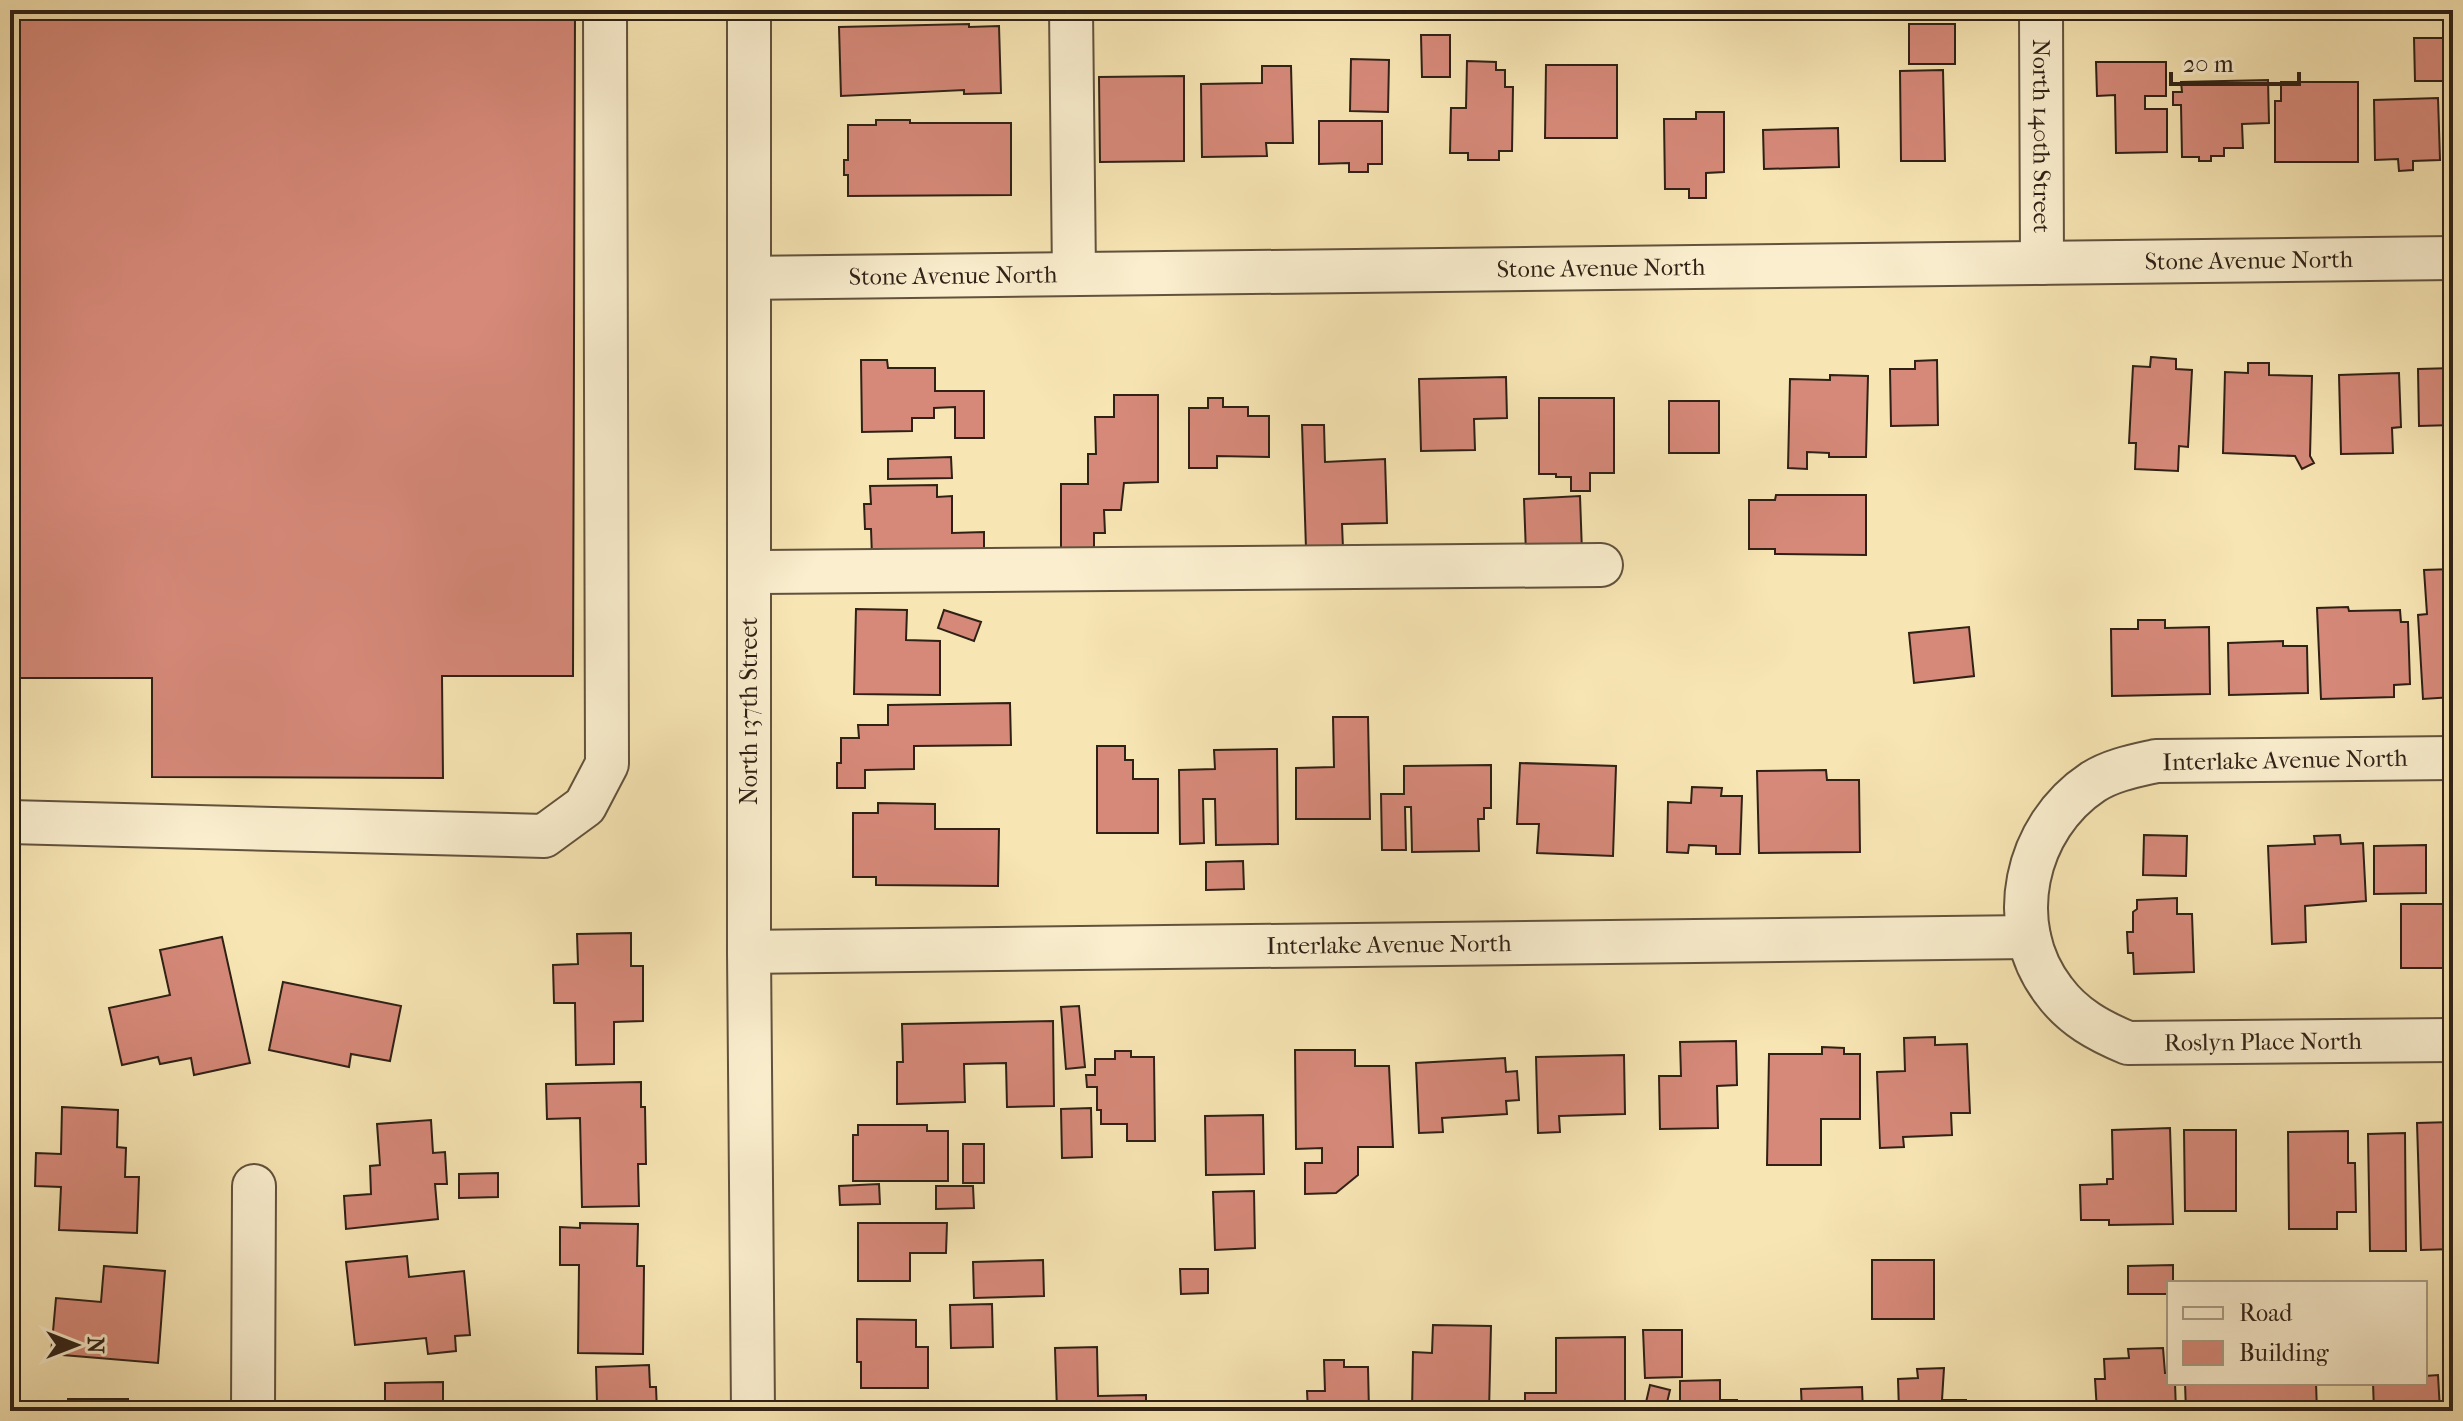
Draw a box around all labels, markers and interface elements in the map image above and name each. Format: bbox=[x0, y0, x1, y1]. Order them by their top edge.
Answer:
scale bar bbox=[2171, 36, 2299, 86]
street label: North 140th Street bbox=[2027, 39, 2056, 233]
text: 20 m bbox=[2183, 50, 2234, 78]
street label: Stone Avenue North bbox=[2144, 245, 2354, 276]
street label: Stone Avenue North bbox=[1496, 253, 1706, 283]
street label: Stone Avenue North bbox=[848, 260, 1058, 291]
street label: North 137th Street bbox=[735, 617, 763, 805]
street label: Interlake Avenue North bbox=[2162, 744, 2408, 776]
street label: Interlake Avenue North bbox=[1266, 929, 1512, 960]
street label: Roslyn Place North bbox=[2164, 1027, 2363, 1057]
legend bbox=[2167, 1281, 2427, 1385]
text: Road bbox=[2239, 1299, 2293, 1327]
north arrow bbox=[36, 1305, 116, 1385]
text: N bbox=[82, 1337, 108, 1354]
text: Building bbox=[2239, 1339, 2330, 1367]

